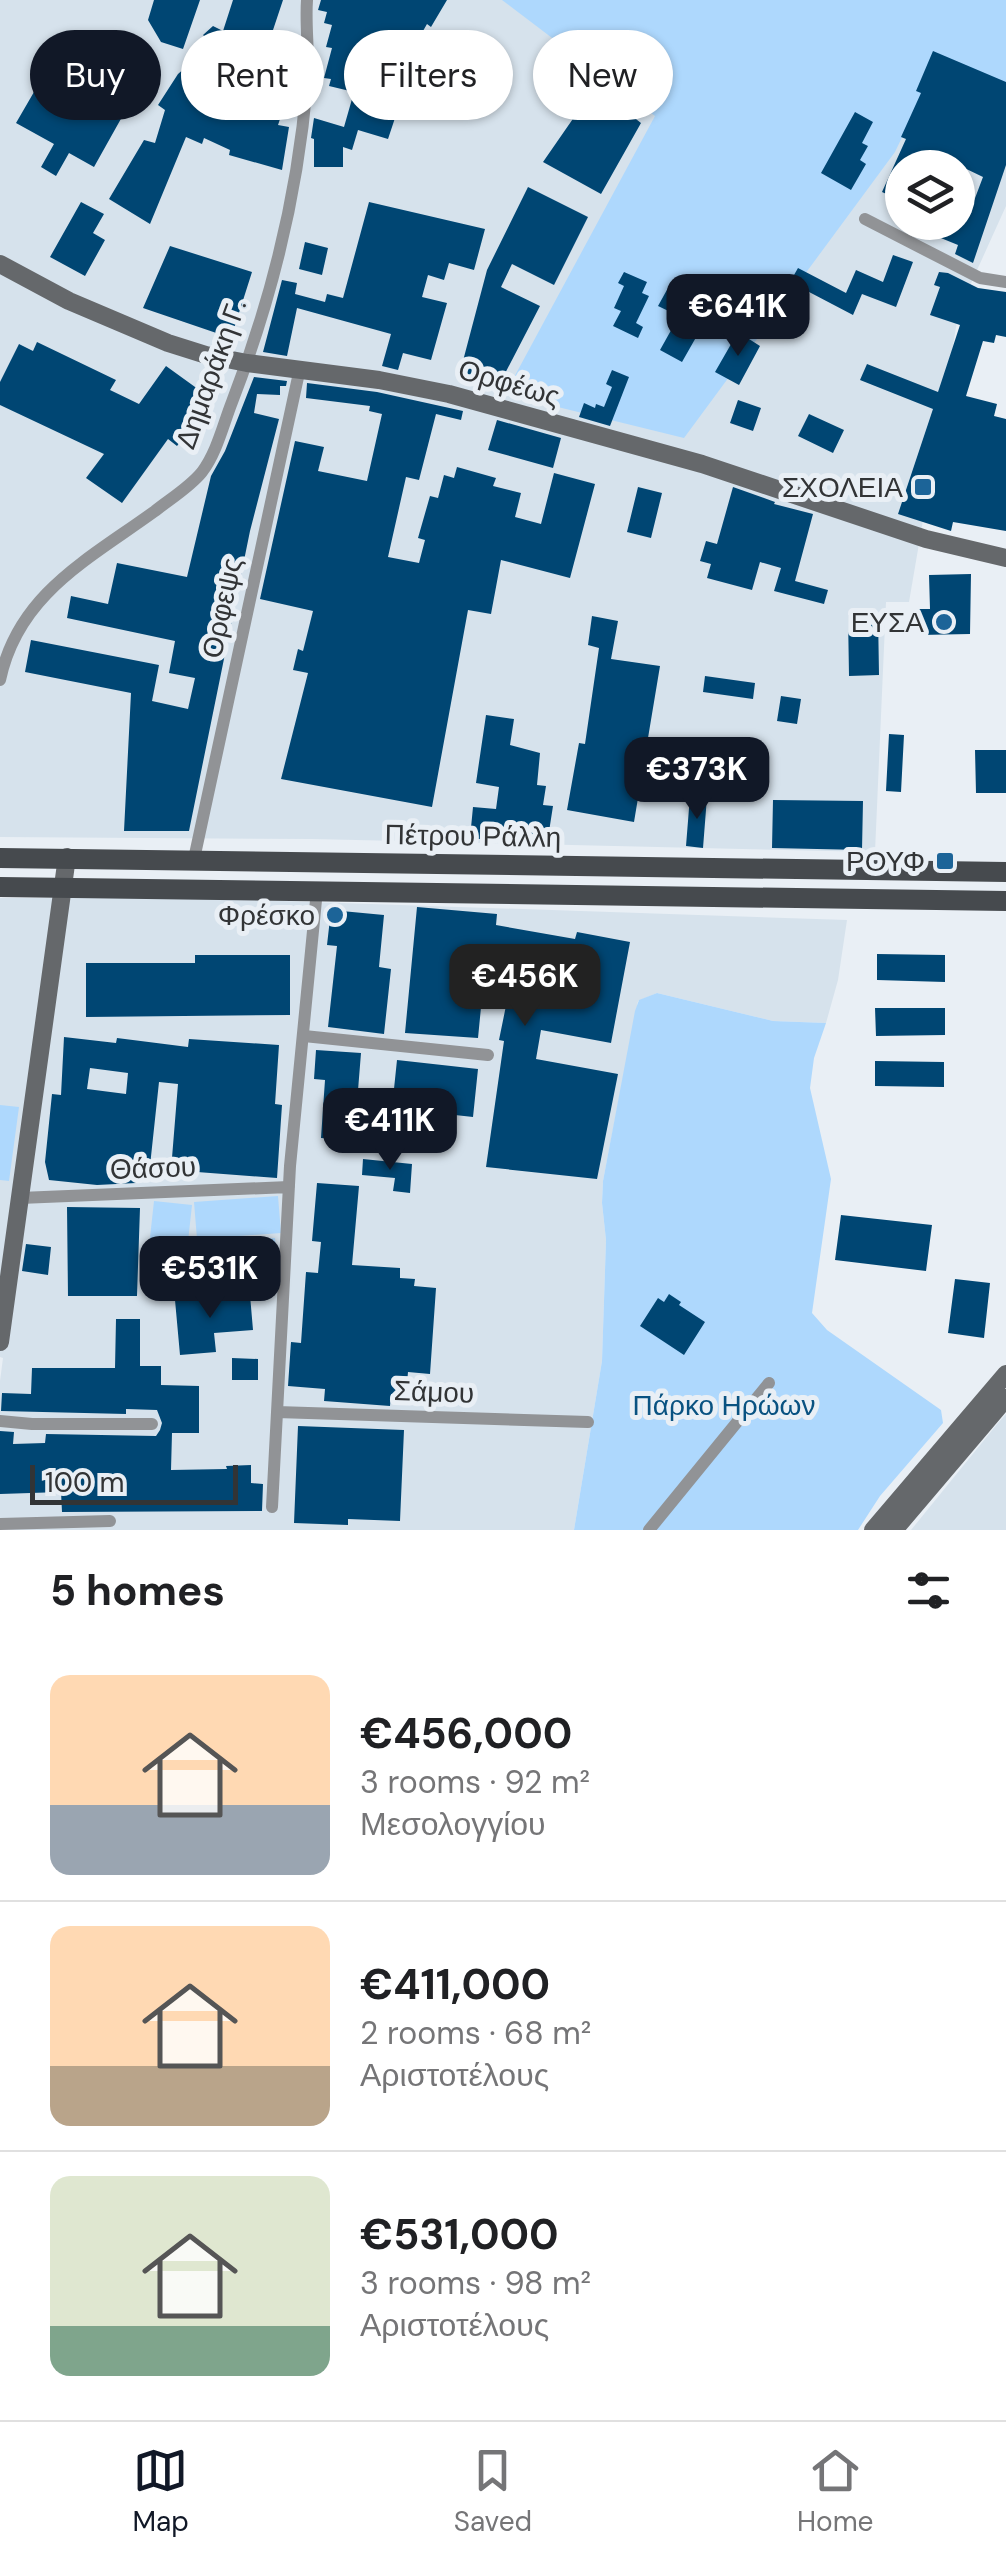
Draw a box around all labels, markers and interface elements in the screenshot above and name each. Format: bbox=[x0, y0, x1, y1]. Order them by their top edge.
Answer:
chip: Buy bbox=[30, 30, 161, 120]
chip: Rent bbox=[181, 30, 324, 120]
chip: Filters bbox=[344, 30, 513, 120]
chip: New bbox=[533, 30, 673, 120]
map controls bbox=[885, 150, 975, 240]
button: layers bbox=[885, 150, 975, 240]
pin: €641K bbox=[668, 274, 808, 359]
text: €641K bbox=[689, 285, 787, 327]
street label: Δημαράκη Γ. bbox=[167, 294, 255, 454]
street label: Ορφέως bbox=[454, 351, 564, 415]
place label: ΣΧΟΛΕΙΑ bbox=[782, 469, 903, 506]
marker: ΣΧΟΛΕΙΑ bbox=[912, 476, 934, 498]
street label: Ορφεψς bbox=[193, 554, 251, 662]
place label: ΕΥΣΑ bbox=[851, 604, 924, 641]
marker: ΕΥΣΑ bbox=[933, 611, 955, 633]
pin: €373K bbox=[627, 737, 767, 822]
text: €373K bbox=[646, 748, 748, 790]
street label: Πέτρου Ράλλη bbox=[384, 816, 562, 856]
place label: ΡΟΥΦ bbox=[846, 843, 925, 880]
marker: ΡΟΥΦ bbox=[934, 850, 956, 872]
place label: Φρέσκο bbox=[218, 897, 315, 934]
marker: Φρέσκο bbox=[324, 904, 346, 926]
pin: €456K bbox=[455, 944, 595, 1029]
text: €456K bbox=[471, 955, 579, 997]
pin: €411K bbox=[320, 1088, 460, 1173]
text: €411K bbox=[345, 1099, 435, 1141]
street label: Θάσου bbox=[109, 1148, 197, 1188]
pin: €531K bbox=[140, 1236, 280, 1321]
text: €531K bbox=[162, 1247, 258, 1289]
street label: Σάμου bbox=[393, 1372, 475, 1412]
park label: Πάρκο Ηρώων bbox=[633, 1387, 815, 1424]
scale bar bbox=[30, 1460, 238, 1504]
text: 100 m bbox=[45, 1464, 124, 1501]
text: 5 homes bbox=[50, 1563, 225, 1618]
icon: filters bbox=[901, 1563, 956, 1618]
text: €456,000 bbox=[360, 1706, 572, 1761]
icon: home bbox=[130, 1715, 250, 1835]
text: 3 rooms · 92 m² bbox=[360, 1761, 590, 1803]
text: Μεσολογγίου bbox=[360, 1803, 546, 1845]
text: €411,000 bbox=[360, 1957, 550, 2012]
icon: home bbox=[130, 1966, 250, 2086]
text: 2 rooms · 68 m² bbox=[360, 2012, 591, 2054]
text: Αριστοτέλους bbox=[360, 2054, 549, 2096]
text: €531,000 bbox=[360, 2207, 559, 2262]
icon: home bbox=[130, 2216, 250, 2336]
text: 3 rooms · 98 m² bbox=[360, 2262, 591, 2304]
text: Αριστοτέλους bbox=[360, 2304, 549, 2346]
tab: Map bbox=[132, 2443, 189, 2540]
tab: Saved bbox=[454, 2443, 532, 2540]
tab: Home bbox=[797, 2443, 874, 2540]

